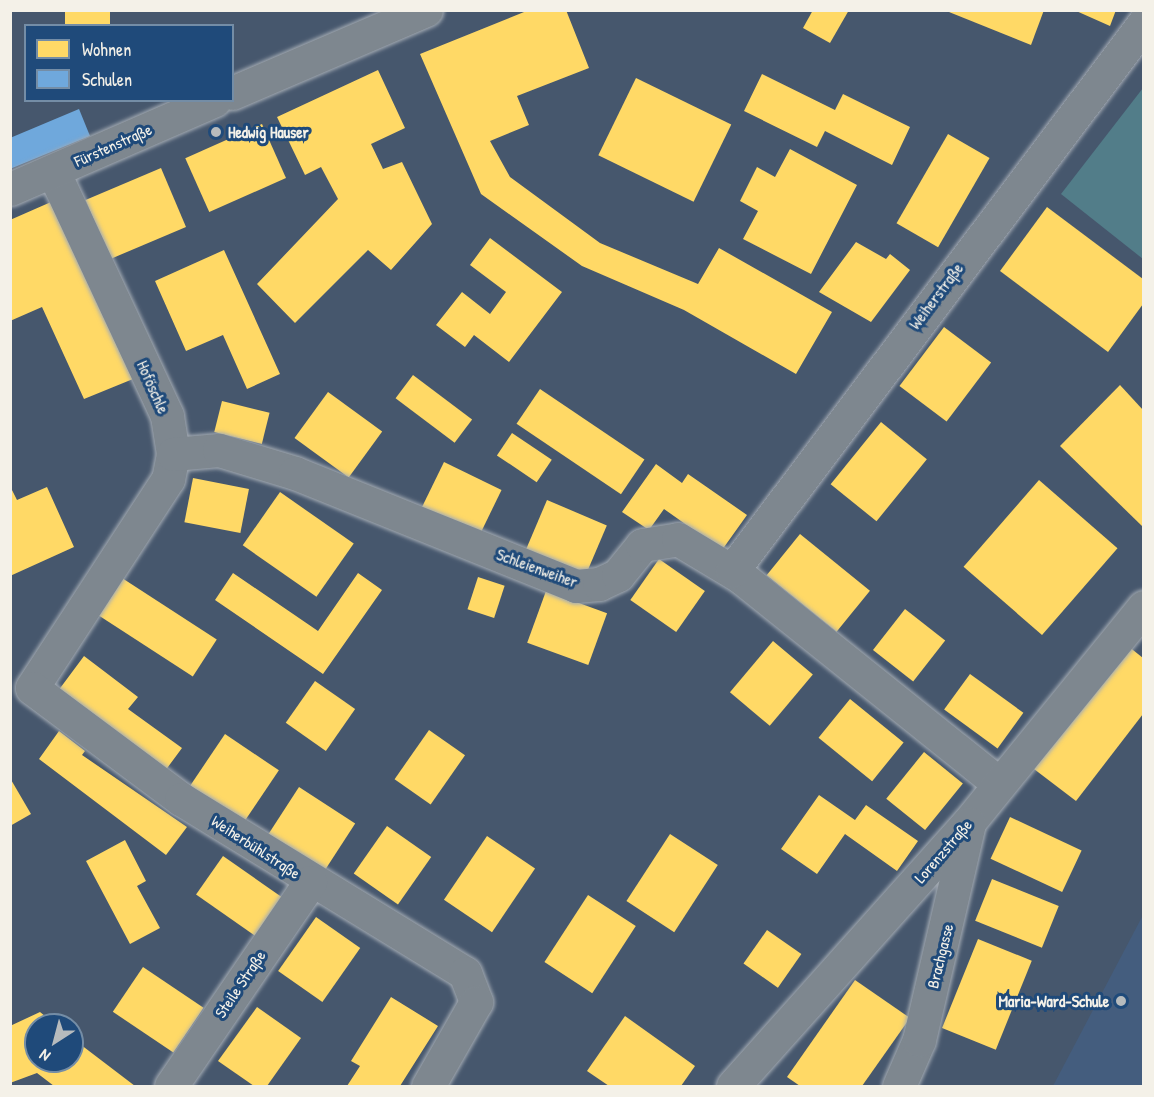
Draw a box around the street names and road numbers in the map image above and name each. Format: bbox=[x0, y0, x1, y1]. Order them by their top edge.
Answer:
street label: Fürstenstraße bbox=[71, 119, 155, 171]
street label: Weiherstraße bbox=[905, 259, 967, 333]
street label: Hoföschle bbox=[133, 358, 173, 416]
street label: Schleienweiher bbox=[494, 544, 580, 592]
street label: Weiherbühlstraße bbox=[208, 811, 304, 883]
street label: Lorenzstraße bbox=[910, 815, 976, 887]
street label: Brachgasse bbox=[923, 922, 957, 990]
street label: Steile Straße bbox=[210, 947, 270, 1021]

